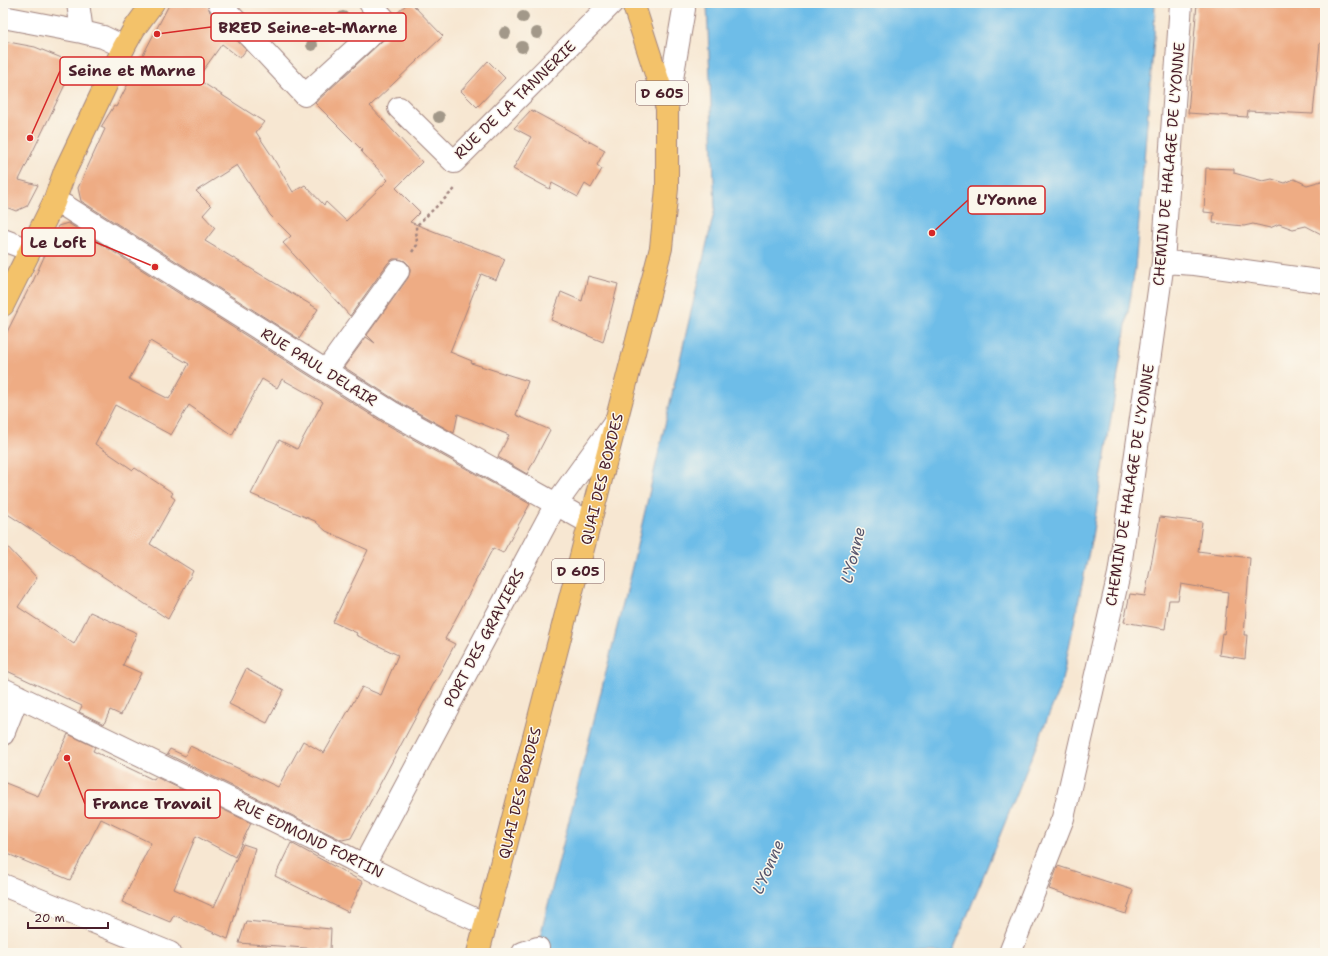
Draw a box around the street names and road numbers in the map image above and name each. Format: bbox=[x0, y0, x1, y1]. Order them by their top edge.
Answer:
street label: RUE DE LA TANNERIE bbox=[450, 37, 580, 163]
street label: CHEMIN DE HALAGE DE L'YONNE bbox=[1148, 41, 1190, 287]
road number: D 605 bbox=[636, 81, 688, 105]
street label: RUE PAUL DELAIR bbox=[257, 323, 381, 411]
street label: CHEMIN DE HALAGE DE L'YONNE bbox=[1101, 363, 1159, 607]
street label: QUAI DES BORDES bbox=[576, 411, 628, 547]
road number: D 605 bbox=[552, 559, 604, 583]
street label: PORT DES GRAVIERS bbox=[439, 565, 529, 711]
street label: QUAI DES BORDES bbox=[494, 725, 546, 861]
street label: RUE EDMOND FORTIN bbox=[231, 793, 387, 883]

